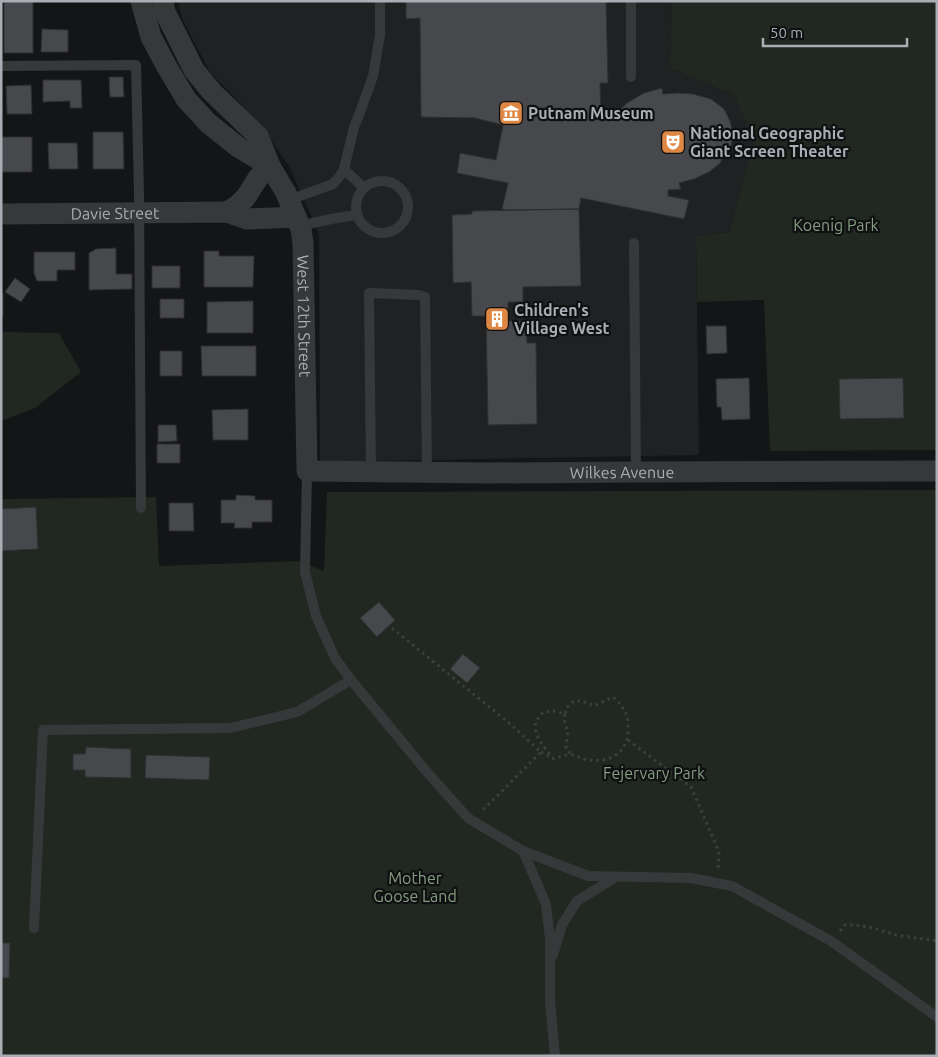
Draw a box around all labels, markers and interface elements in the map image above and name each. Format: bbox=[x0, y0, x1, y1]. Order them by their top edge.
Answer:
scale bar bbox=[763, 15, 907, 47]
text: 50 m bbox=[770, 24, 803, 41]
museum icon: Putnam Museum bbox=[498, 100, 524, 126]
place label: Putnam Museum bbox=[528, 104, 654, 122]
place label: National Geographic Giant Screen Theater bbox=[690, 124, 849, 160]
theatre icon: National Geographic Giant Screen Theater bbox=[660, 129, 686, 155]
street label: Davie Street bbox=[71, 204, 160, 222]
park label: Koenig Park bbox=[793, 216, 879, 234]
street label: West 12th Street bbox=[294, 255, 314, 378]
place label: Children's Village West bbox=[514, 301, 610, 337]
building icon: Children's Village West bbox=[484, 306, 510, 332]
street label: Wilkes Avenue bbox=[570, 463, 674, 481]
park label: Fejervary Park bbox=[603, 764, 705, 782]
park label: Mother Goose Land bbox=[373, 869, 457, 905]

